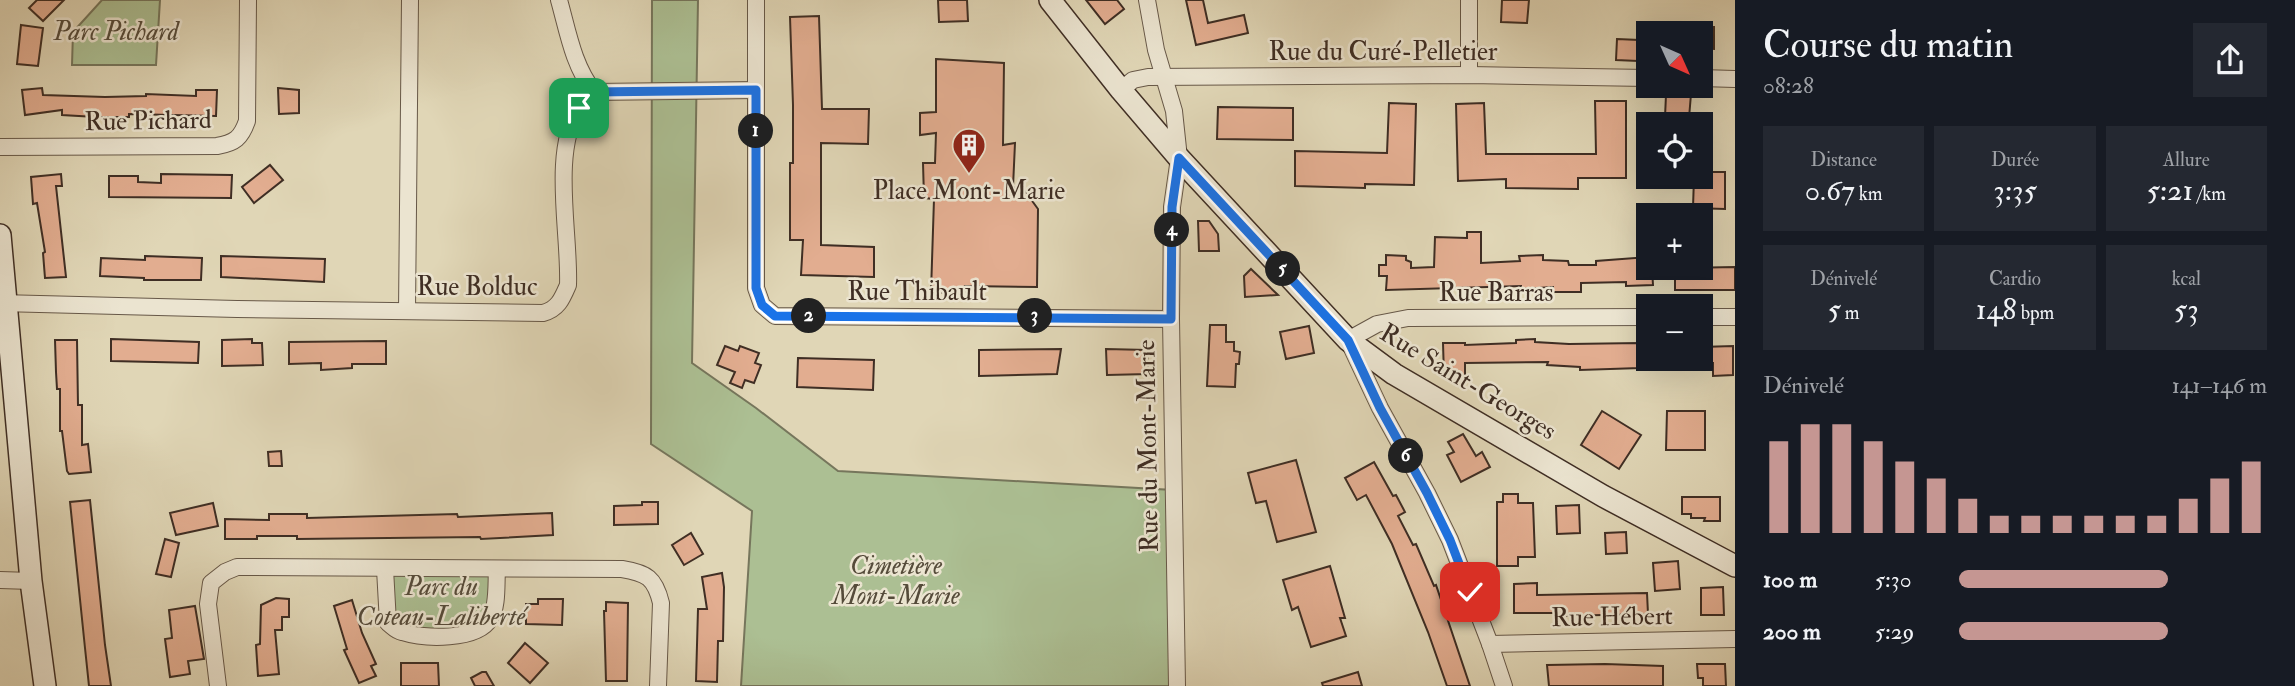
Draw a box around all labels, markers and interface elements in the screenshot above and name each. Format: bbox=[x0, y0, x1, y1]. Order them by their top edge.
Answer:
park label: Parc Pichard bbox=[52, 16, 181, 48]
north arrow bbox=[1636, 21, 1713, 98]
map controls bbox=[1636, 21, 1713, 371]
text: Course du matin bbox=[1763, 21, 2013, 69]
button: share bbox=[2193, 23, 2267, 97]
street label: Rue du Curé-Pelletier bbox=[1269, 36, 1498, 68]
text: 08:28 bbox=[1763, 71, 1814, 100]
pin bbox=[549, 78, 609, 138]
icon: arrive bbox=[560, 89, 598, 127]
street label: Rue Pichard bbox=[84, 104, 212, 138]
button: locate bbox=[1636, 112, 1713, 189]
pin: 1 bbox=[738, 114, 774, 148]
text: 1 bbox=[752, 118, 759, 142]
building icon: Place Mont-Marie bbox=[950, 126, 988, 175]
text: Distance bbox=[1810, 148, 1877, 172]
text: Durée bbox=[1991, 148, 2039, 172]
text: Allure bbox=[2163, 148, 2210, 172]
text: 0.67 bbox=[1805, 172, 1855, 209]
text: 3:35 bbox=[1993, 172, 2037, 209]
text: 5:21 bbox=[2147, 172, 2193, 209]
place label: Place Mont-Marie bbox=[873, 175, 1065, 207]
text: km bbox=[1855, 182, 1883, 206]
text: /km bbox=[2193, 182, 2226, 206]
button: + bbox=[1636, 203, 1713, 280]
pin: 4 bbox=[1154, 212, 1190, 247]
text: 4 bbox=[1166, 217, 1177, 241]
pin: 5 bbox=[1266, 252, 1300, 286]
text: 5 bbox=[1278, 256, 1287, 280]
text: Dénivelé bbox=[1810, 267, 1877, 291]
text: Cardio bbox=[1989, 267, 2041, 291]
text: kcal bbox=[2172, 267, 2201, 291]
street label: Rue Bolduc bbox=[417, 271, 537, 303]
street label: Rue Thibault bbox=[847, 276, 987, 308]
street label: Rue Barras bbox=[1439, 277, 1554, 309]
text: 5 bbox=[1828, 291, 1841, 328]
text: 148 bbox=[1976, 291, 2017, 328]
text: 53 bbox=[2174, 291, 2199, 328]
button: − bbox=[1636, 294, 1713, 371]
pin: 2 bbox=[792, 298, 826, 334]
pin: 3 bbox=[1018, 298, 1052, 334]
text: m bbox=[1841, 301, 1860, 325]
text: bpm bbox=[2017, 301, 2054, 325]
text: 2 bbox=[804, 303, 813, 327]
text: 3 bbox=[1031, 303, 1038, 327]
street label: Rue Saint-Georges bbox=[1374, 317, 1562, 447]
street label: Rue du Mont-Marie bbox=[1130, 339, 1166, 553]
text: Dénivelé bbox=[1763, 371, 1844, 400]
text: 141–146 m bbox=[2172, 371, 2267, 400]
pin: 6 bbox=[1388, 438, 1424, 474]
text: 6 bbox=[1401, 443, 1410, 467]
park label: Cimetière Mont-Marie bbox=[830, 550, 960, 612]
pin bbox=[1440, 562, 1500, 622]
text: 100 m bbox=[1763, 565, 1817, 594]
text: 5:30 bbox=[1875, 565, 1911, 594]
park label: Parc du Coteau-Laliberté bbox=[357, 571, 530, 633]
icon: check bbox=[1451, 573, 1489, 611]
street label: Rue Hébert bbox=[1551, 600, 1673, 634]
text: 200 m bbox=[1763, 617, 1821, 646]
text: 5:29 bbox=[1875, 617, 1914, 646]

